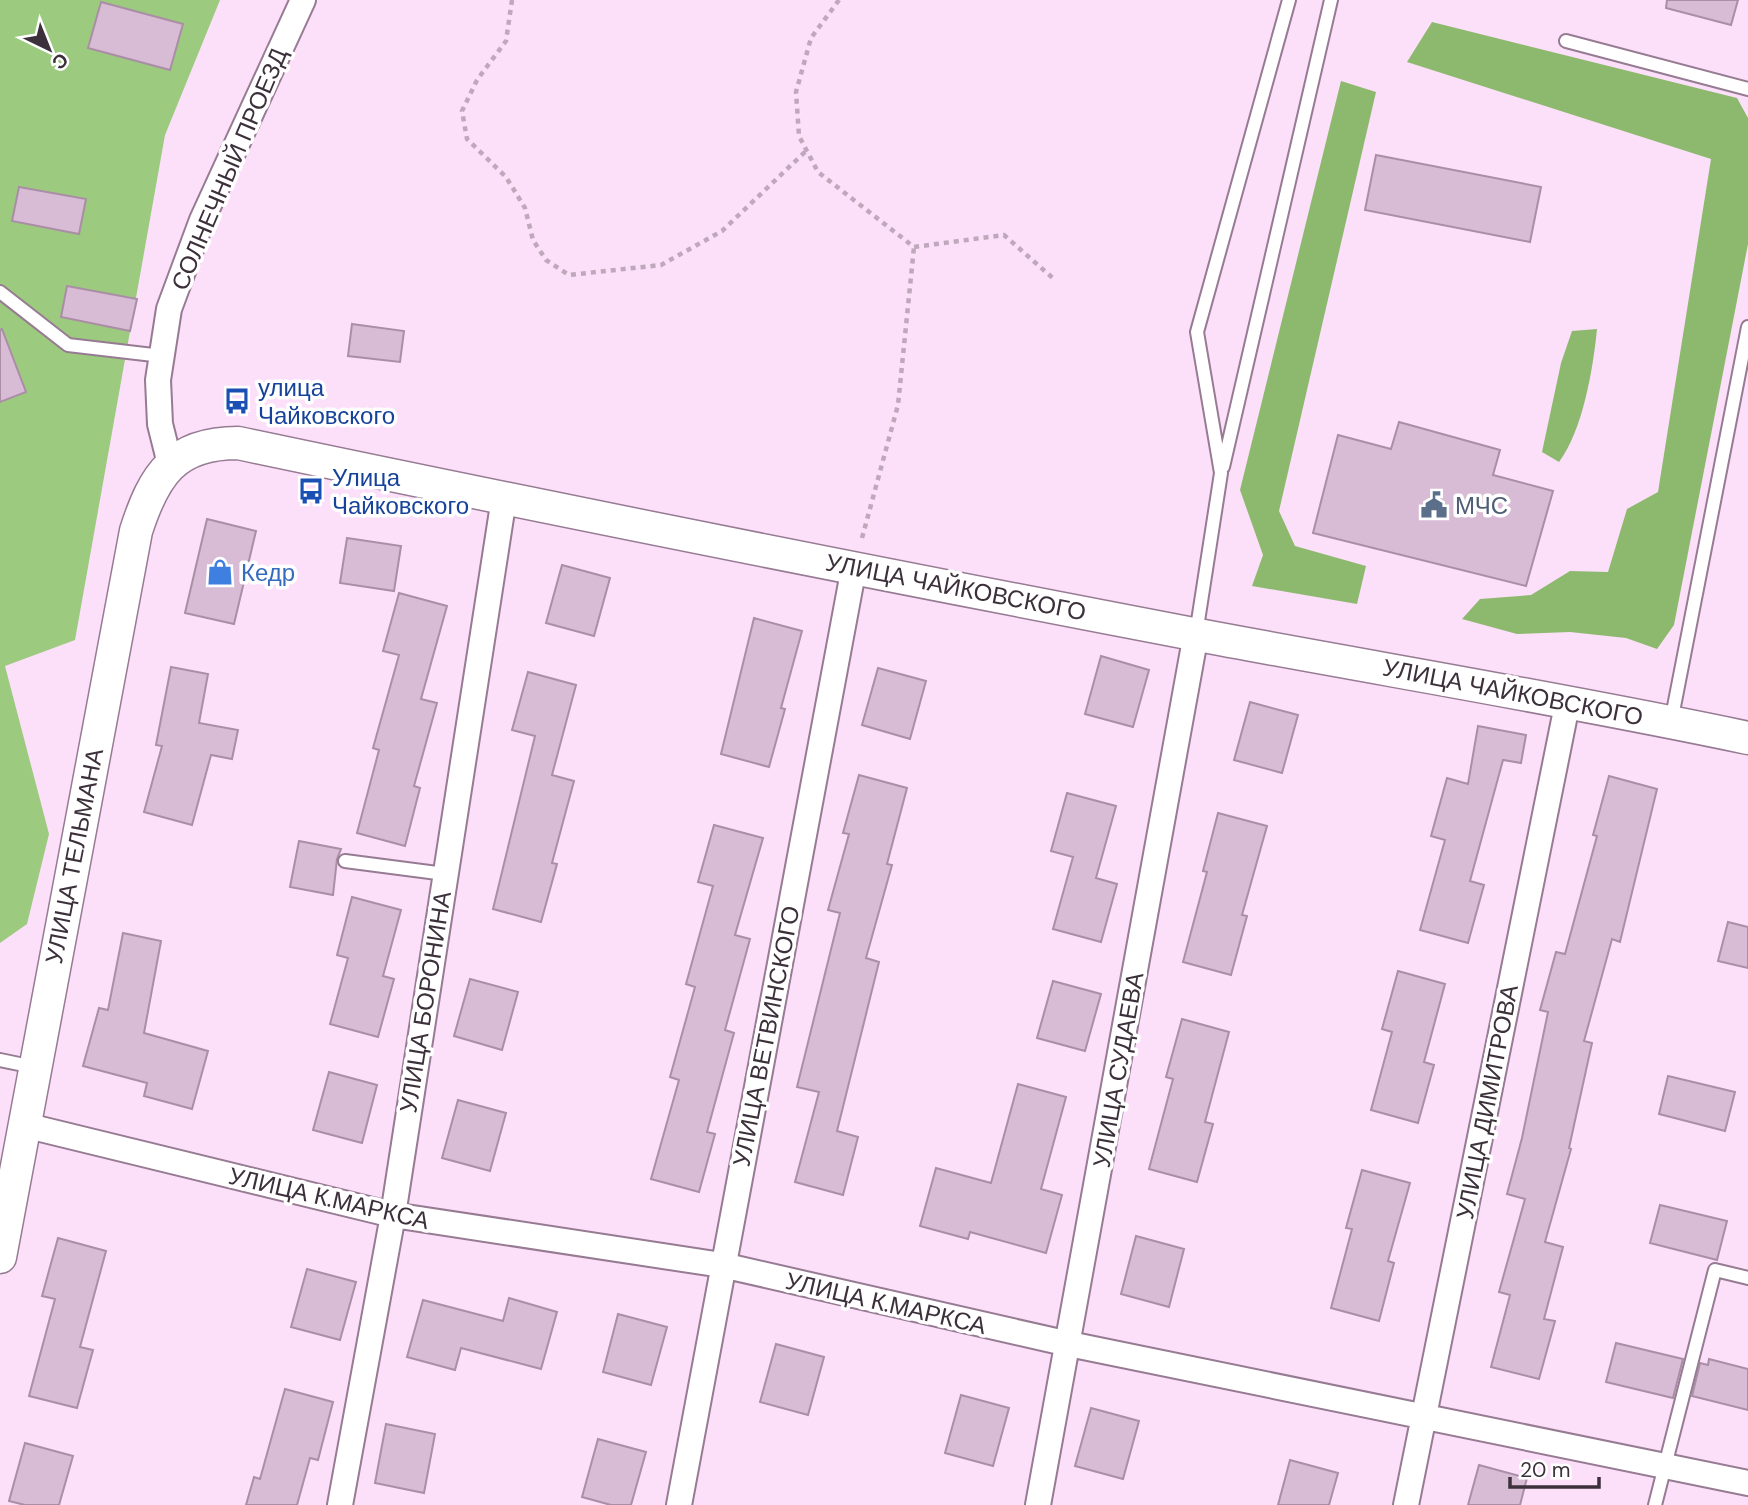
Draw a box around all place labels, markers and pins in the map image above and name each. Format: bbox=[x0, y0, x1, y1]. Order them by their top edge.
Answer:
place label: улица Чайковского bbox=[258, 372, 395, 431]
bus stop icon: улица Чайковского bbox=[222, 386, 252, 416]
place label: Улица Чайковского bbox=[332, 462, 469, 521]
bus stop icon: Улица Чайковского bbox=[296, 476, 326, 506]
public building icon: МЧС bbox=[1419, 490, 1449, 520]
place label: МЧС bbox=[1455, 490, 1508, 521]
shop icon: Кедр bbox=[205, 557, 235, 587]
place label: Кедр bbox=[241, 557, 295, 588]

